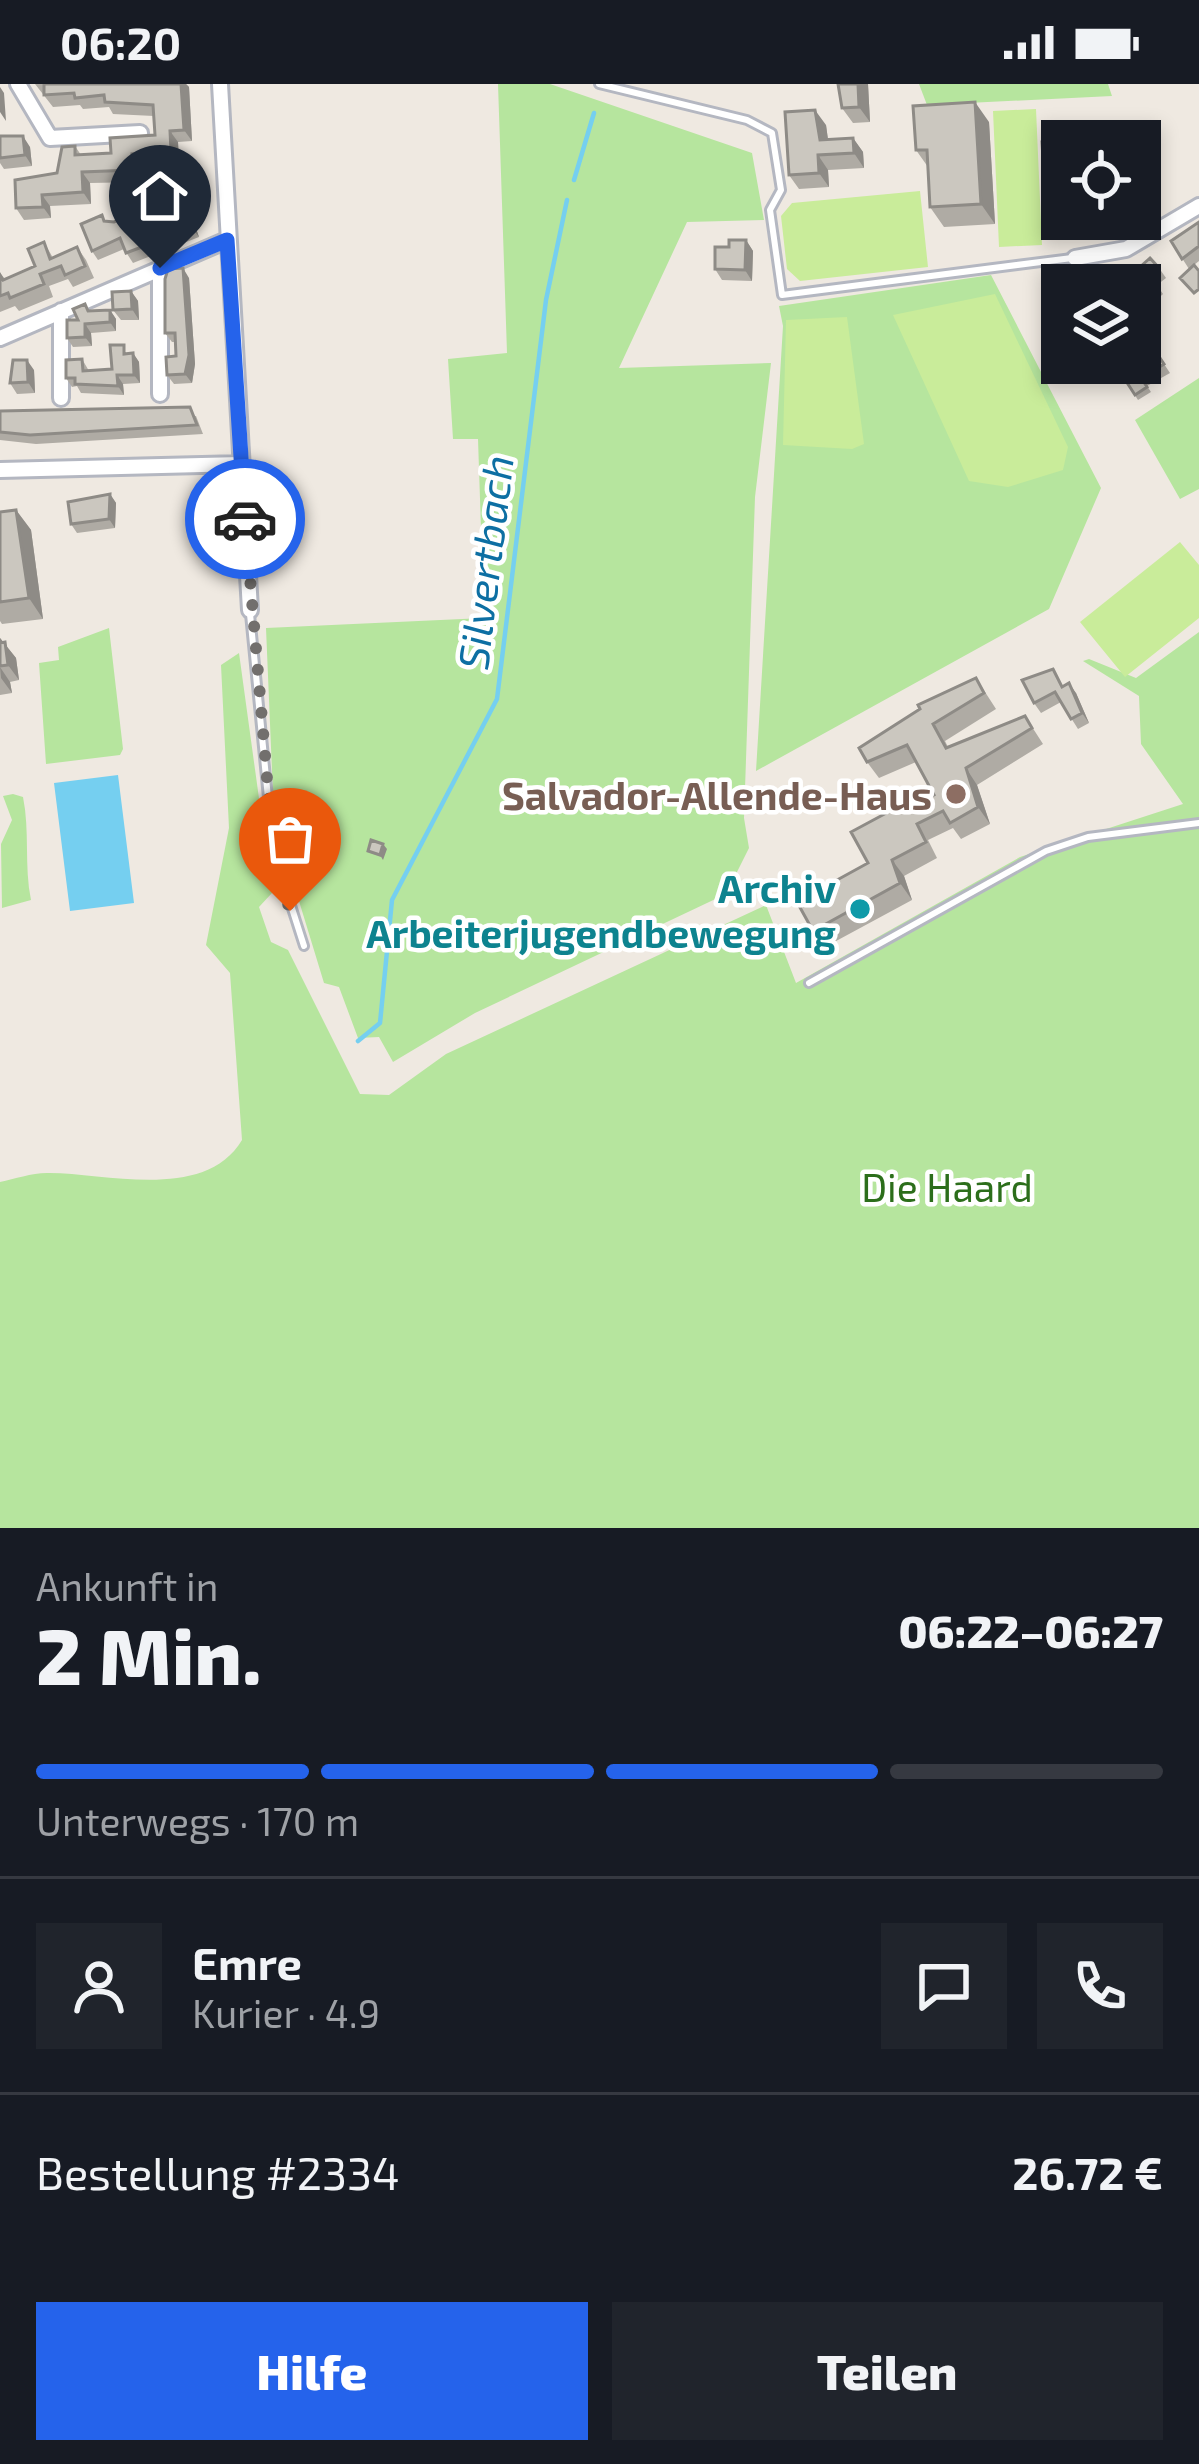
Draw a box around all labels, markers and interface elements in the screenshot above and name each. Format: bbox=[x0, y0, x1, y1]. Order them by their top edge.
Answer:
text: 06:20 bbox=[60, 15, 181, 69]
map controls bbox=[1041, 120, 1161, 384]
button: locate bbox=[1041, 120, 1161, 240]
pin bbox=[109, 145, 211, 268]
icon: home bbox=[127, 163, 193, 229]
button: layers bbox=[1041, 264, 1161, 384]
water label: Silvertbach bbox=[446, 452, 522, 672]
courier bbox=[185, 459, 305, 579]
icon: car bbox=[212, 486, 278, 552]
place label: Salvador-Allende-Haus bbox=[502, 771, 932, 818]
marker: Salvador-Allende-Haus bbox=[943, 781, 969, 807]
pin bbox=[239, 788, 341, 911]
icon: bag bbox=[257, 806, 323, 872]
place label: Archiv Arbeiterjugendbewegung bbox=[366, 864, 836, 956]
marker: Archiv Arbeiterjugendbewegung bbox=[847, 896, 873, 922]
park label: Die Haard bbox=[861, 1163, 1033, 1210]
text: Ankunft in bbox=[36, 1562, 218, 1609]
text: 06:22–06:27 bbox=[898, 1603, 1163, 1657]
text: 2 Min. bbox=[36, 1607, 262, 1701]
text: Unterwegs · 170 m bbox=[36, 1797, 359, 1844]
button: person bbox=[36, 1923, 162, 2049]
button: chat bbox=[881, 1923, 1007, 2049]
button: phone bbox=[1037, 1923, 1163, 2049]
text: Emre bbox=[192, 1935, 302, 1989]
text: Kurier · 4.9 bbox=[192, 1989, 380, 2036]
text: Bestellung #2334 bbox=[36, 2145, 400, 2199]
text: 26.72 € bbox=[1012, 2145, 1163, 2199]
button: Hilfe bbox=[36, 2302, 588, 2440]
button: Teilen bbox=[612, 2302, 1163, 2440]

